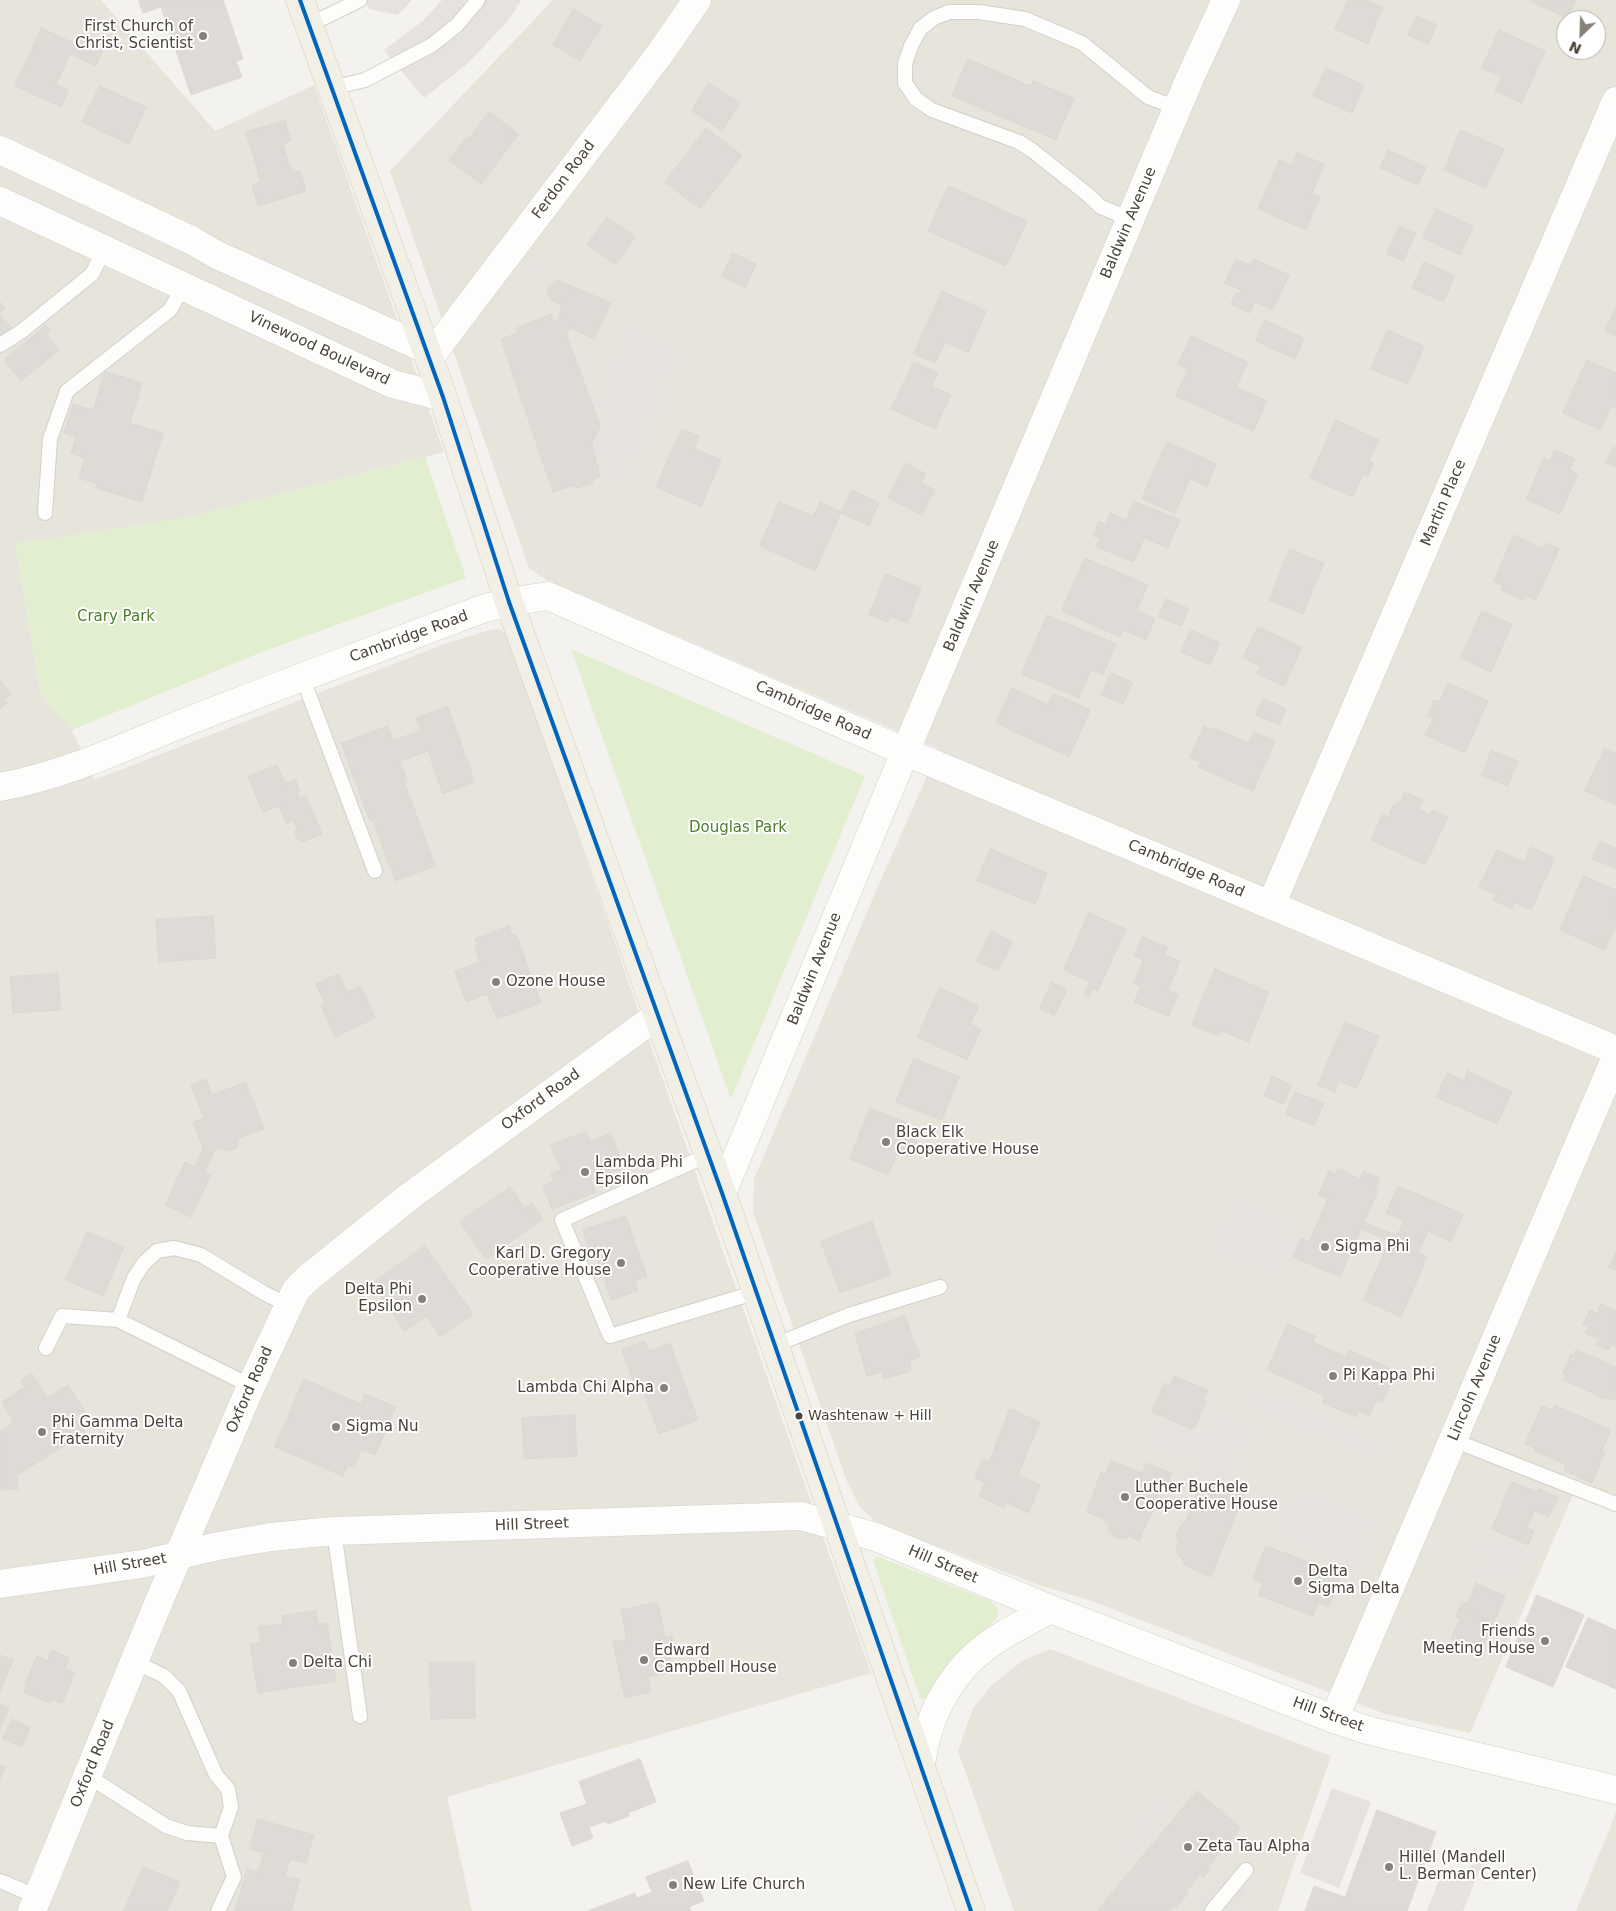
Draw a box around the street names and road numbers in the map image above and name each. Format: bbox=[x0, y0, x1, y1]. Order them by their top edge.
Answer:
street label: Ferdon Road bbox=[529, 137, 599, 223]
street label: Baldwin Avenue bbox=[1097, 164, 1161, 282]
street label: Vinewood Boulevard bbox=[246, 308, 392, 390]
street label: Martin Place bbox=[1418, 457, 1470, 549]
street label: Baldwin Avenue bbox=[940, 537, 1004, 655]
street label: Cambridge Road bbox=[347, 607, 471, 667]
street label: Cambridge Road bbox=[752, 677, 874, 745]
street label: Cambridge Road bbox=[1125, 836, 1247, 902]
street label: Baldwin Avenue bbox=[784, 910, 846, 1028]
street label: Oxford Road bbox=[498, 1065, 584, 1135]
street label: Lincoln Avenue bbox=[1445, 1332, 1505, 1444]
street label: Oxford Road bbox=[223, 1344, 277, 1436]
street label: Hill Street bbox=[495, 1515, 569, 1535]
street label: Hill Street bbox=[905, 1542, 981, 1588]
street label: Hill Street bbox=[92, 1550, 168, 1580]
street label: Hill Street bbox=[1290, 1694, 1366, 1736]
street label: Oxford Road bbox=[67, 1718, 119, 1810]

